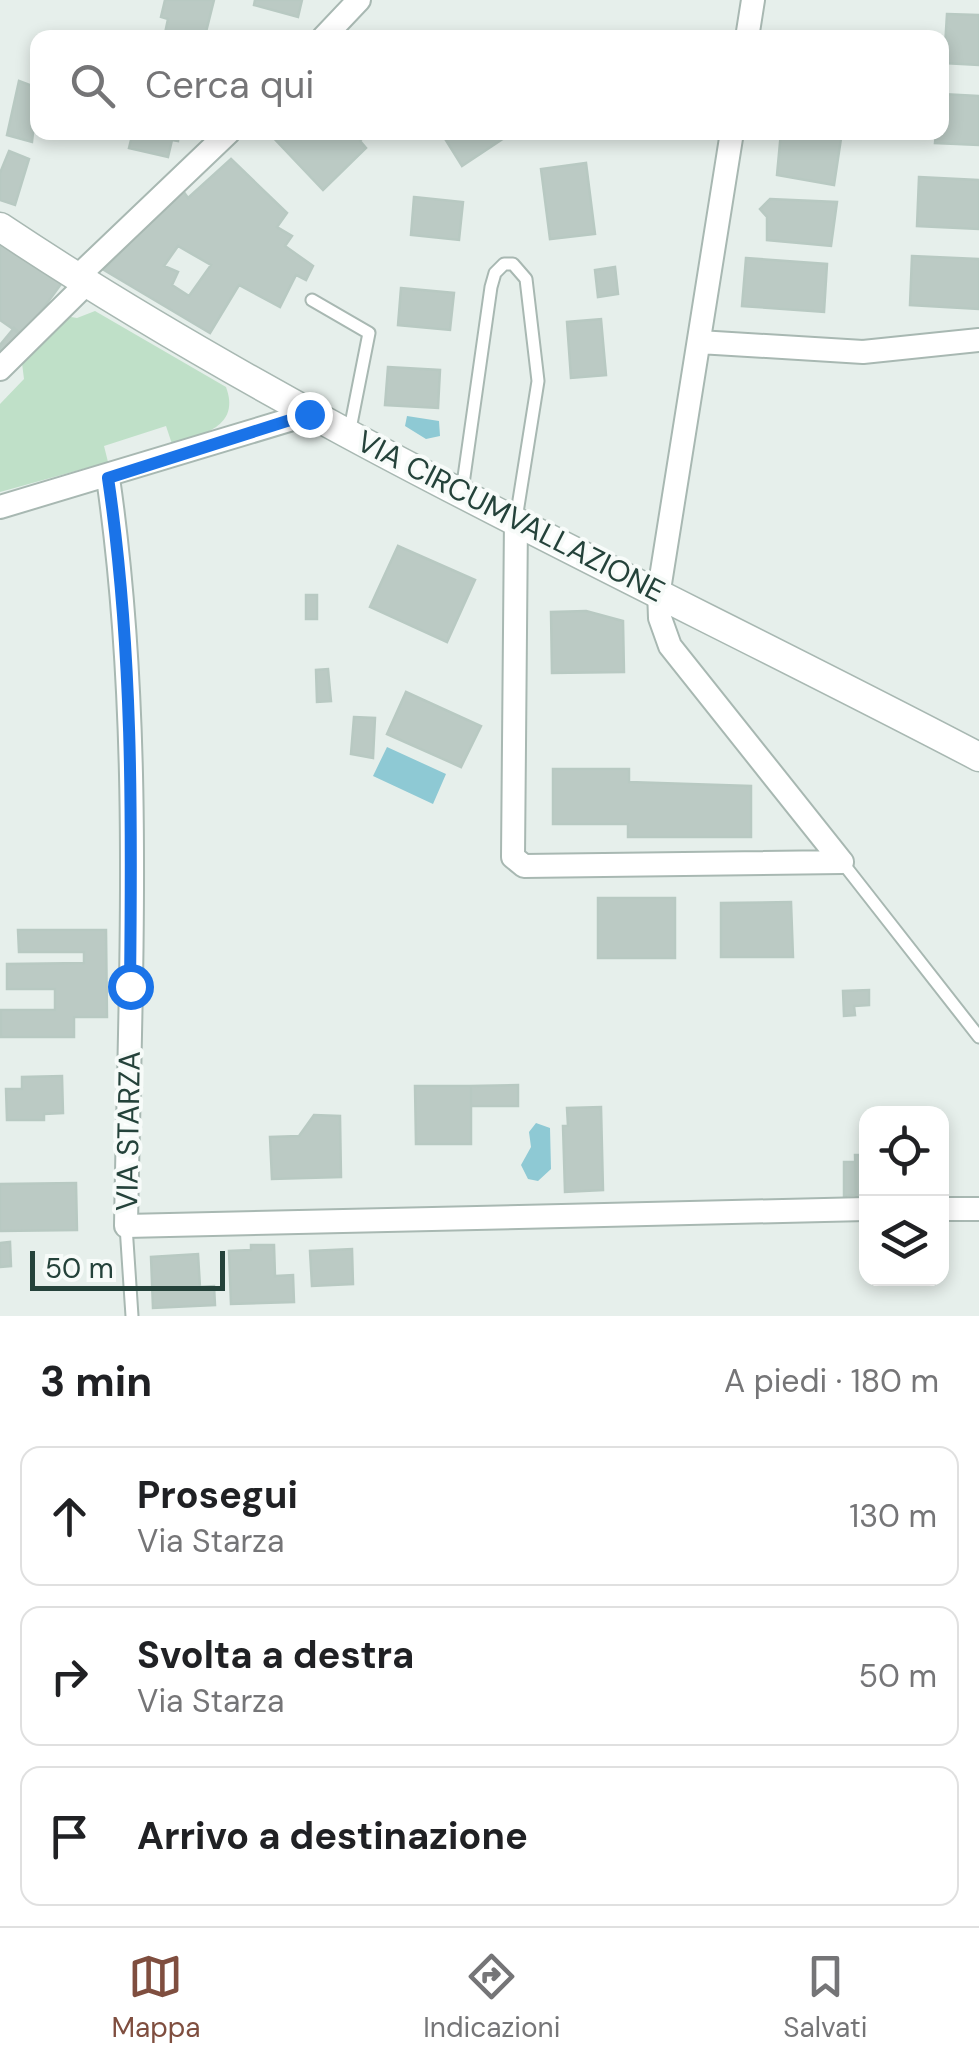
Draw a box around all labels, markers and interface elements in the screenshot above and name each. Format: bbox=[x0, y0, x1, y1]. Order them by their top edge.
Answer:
search box bbox=[30, 30, 949, 140]
icon: search bbox=[65, 58, 120, 113]
text: Cerca qui bbox=[145, 60, 314, 110]
route end bbox=[287, 392, 333, 438]
street label: VIA CIRCUMVALLAZIONE bbox=[350, 421, 672, 611]
route start bbox=[108, 964, 154, 1010]
street label: VIA STARZA bbox=[107, 1050, 149, 1211]
map controls bbox=[859, 1106, 949, 1286]
button: locate bbox=[859, 1106, 949, 1196]
button: layers bbox=[859, 1196, 949, 1286]
scale bar bbox=[30, 1246, 225, 1290]
text: 50 m bbox=[45, 1250, 114, 1287]
text: 3 min bbox=[40, 1354, 152, 1409]
text: A piedi · 180 m bbox=[724, 1360, 939, 1402]
text: Prosegui bbox=[137, 1470, 298, 1520]
icon: ahead bbox=[42, 1489, 97, 1544]
text: 130 m bbox=[849, 1495, 937, 1537]
text: Via Starza bbox=[137, 1520, 284, 1562]
text: Svolta a destra bbox=[137, 1630, 414, 1680]
icon: right bbox=[42, 1649, 97, 1704]
text: 50 m bbox=[859, 1655, 937, 1697]
text: Via Starza bbox=[137, 1680, 284, 1722]
icon: arrive bbox=[42, 1809, 97, 1864]
text: Arrivo a destinazione bbox=[137, 1811, 528, 1861]
tab: Mappa bbox=[111, 1949, 200, 2046]
tab: Indicazioni bbox=[423, 1949, 560, 2046]
tab: Salvati bbox=[783, 1949, 868, 2046]

